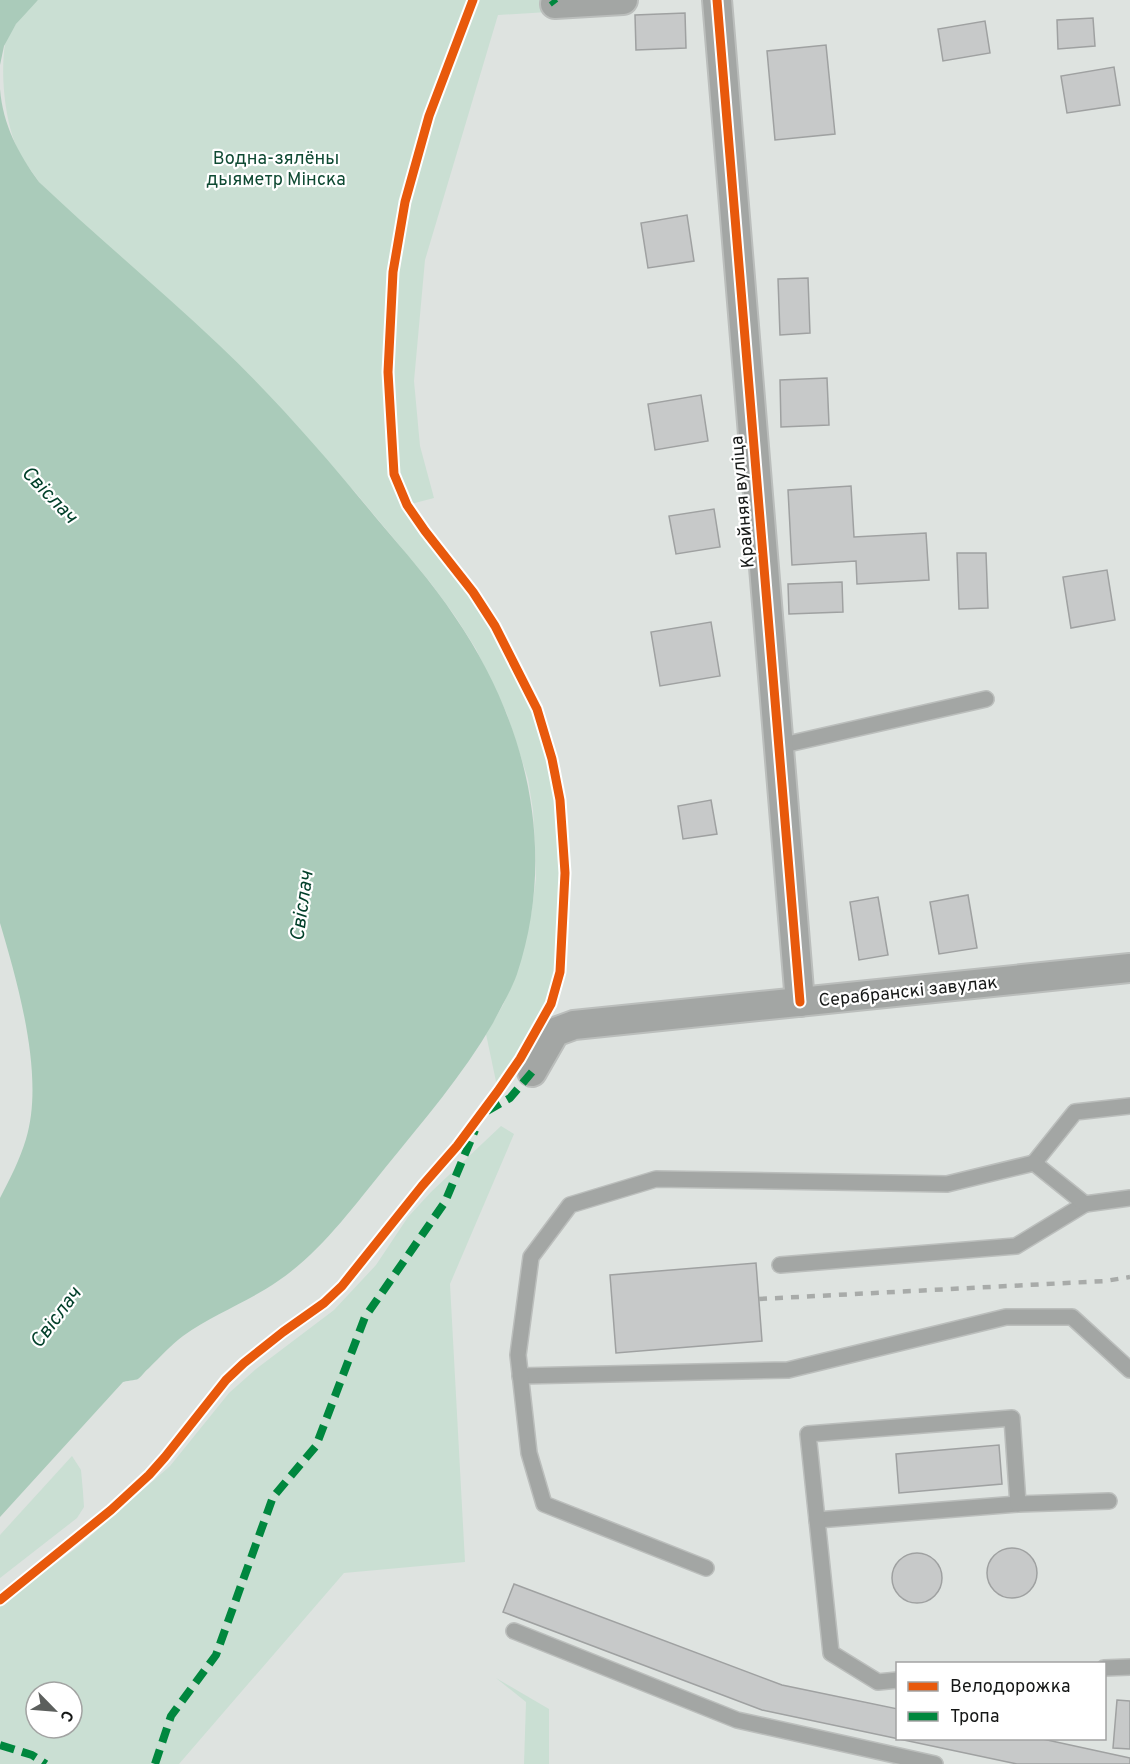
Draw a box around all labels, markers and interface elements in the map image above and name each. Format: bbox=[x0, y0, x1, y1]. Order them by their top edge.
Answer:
park label: Водна-зялёны дыяметр Мінска bbox=[206, 148, 346, 192]
street label: Крайняя вуліца bbox=[726, 435, 761, 569]
water label: Свіслач bbox=[15, 461, 83, 531]
water label: Свіслач bbox=[285, 868, 321, 943]
street label: Серабранскі завулак bbox=[818, 972, 999, 1013]
water label: Свіслач bbox=[25, 1281, 89, 1354]
legend bbox=[896, 1662, 1106, 1740]
text: Велодорожка bbox=[950, 1676, 1070, 1699]
north arrow bbox=[24, 1680, 84, 1740]
text: Тропа bbox=[950, 1706, 999, 1729]
text: С bbox=[55, 1707, 77, 1724]

